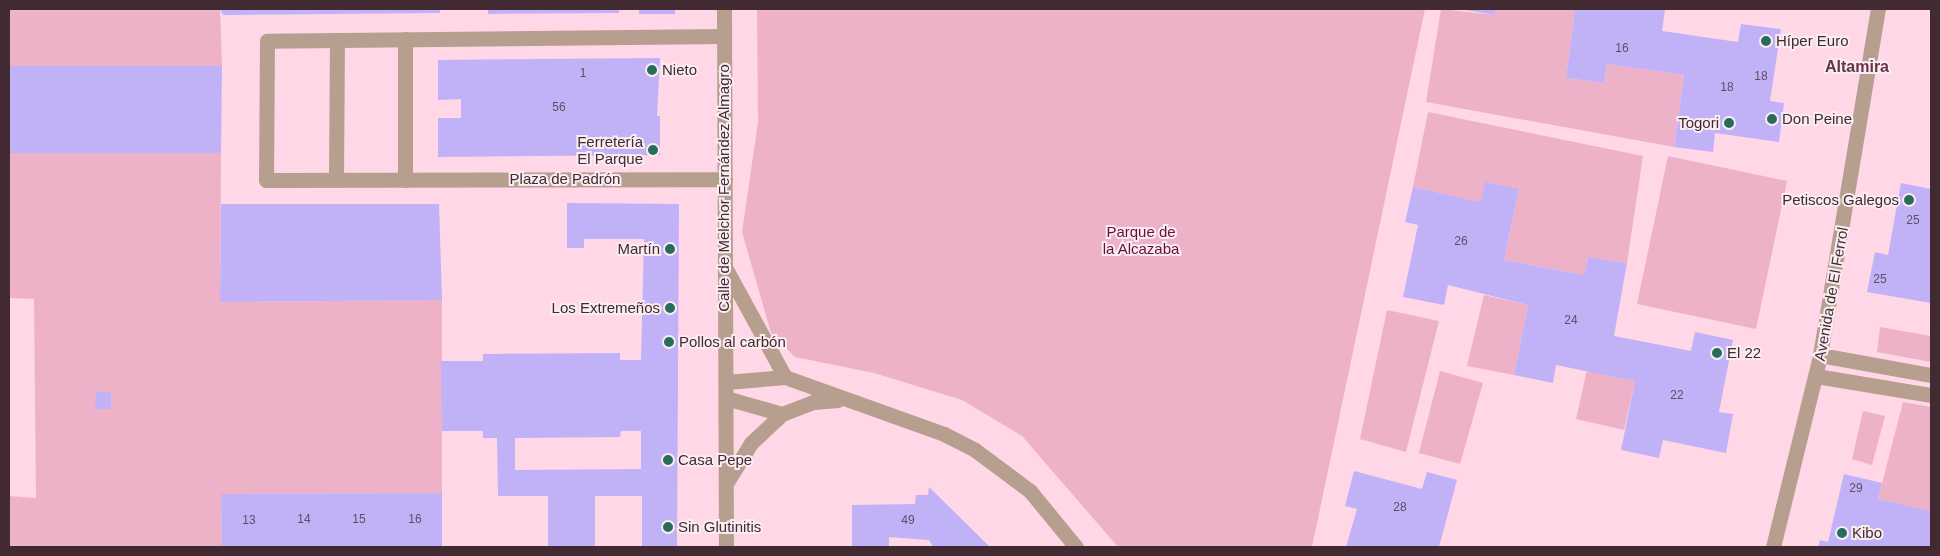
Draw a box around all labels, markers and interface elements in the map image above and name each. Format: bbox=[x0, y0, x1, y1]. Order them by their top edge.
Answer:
place label: Híper Euro bbox=[1776, 32, 1849, 50]
marker: Híper Euro bbox=[1760, 35, 1772, 47]
house number: 16 bbox=[1615, 42, 1629, 56]
district label: Altamira bbox=[1825, 57, 1889, 77]
place label: Nieto bbox=[662, 61, 697, 79]
marker: Nieto bbox=[646, 64, 658, 76]
street label: Calle de Melchor Fernández Almagro bbox=[715, 64, 733, 312]
house number: 1 bbox=[580, 67, 586, 81]
house number: 18 bbox=[1754, 70, 1768, 84]
house number: 18 bbox=[1720, 81, 1734, 95]
house number: 56 bbox=[552, 101, 566, 115]
place label: Don Peine bbox=[1782, 110, 1852, 128]
marker: Don Peine bbox=[1766, 113, 1778, 125]
place label: Togori bbox=[1678, 114, 1719, 132]
marker: Togori bbox=[1723, 117, 1735, 129]
place label: Ferretería El Parque bbox=[577, 132, 643, 167]
marker: Ferretería El Parque bbox=[647, 144, 659, 156]
street label: Plaza de Padrón bbox=[510, 170, 620, 188]
place label: Petiscos Galegos bbox=[1782, 191, 1899, 209]
marker: Petiscos Galegos bbox=[1903, 194, 1915, 206]
house number: 25 bbox=[1906, 214, 1920, 228]
park label: Parque de la Alcazaba bbox=[1102, 222, 1180, 257]
street label: Avenida de El Ferrol bbox=[1810, 226, 1852, 362]
house number: 26 bbox=[1454, 235, 1468, 249]
place label: Martín bbox=[617, 240, 660, 258]
marker: Martín bbox=[664, 243, 676, 255]
house number: 25 bbox=[1873, 273, 1887, 287]
place label: Los Extremeños bbox=[552, 299, 660, 317]
marker: Los Extremeños bbox=[664, 302, 676, 314]
house number: 24 bbox=[1564, 314, 1578, 328]
place label: Pollos al carbón bbox=[679, 333, 786, 351]
marker: Pollos al carbón bbox=[663, 336, 675, 348]
place label: El 22 bbox=[1727, 344, 1761, 362]
marker: El 22 bbox=[1711, 347, 1723, 359]
house number: 22 bbox=[1670, 389, 1684, 403]
place label: Casa Pepe bbox=[678, 451, 752, 469]
marker: Casa Pepe bbox=[662, 454, 674, 466]
house number: 29 bbox=[1849, 482, 1863, 496]
house number: 28 bbox=[1393, 501, 1407, 515]
house number: 14 bbox=[297, 513, 311, 527]
house number: 15 bbox=[352, 513, 366, 527]
house number: 16 bbox=[408, 513, 422, 527]
house number: 13 bbox=[242, 514, 256, 528]
house number: 49 bbox=[901, 514, 915, 528]
place label: Sin Glutinitis bbox=[678, 518, 761, 536]
marker: Sin Glutinitis bbox=[662, 521, 674, 533]
place label: Kibo bbox=[1852, 524, 1882, 542]
marker: Kibo bbox=[1836, 527, 1848, 539]

